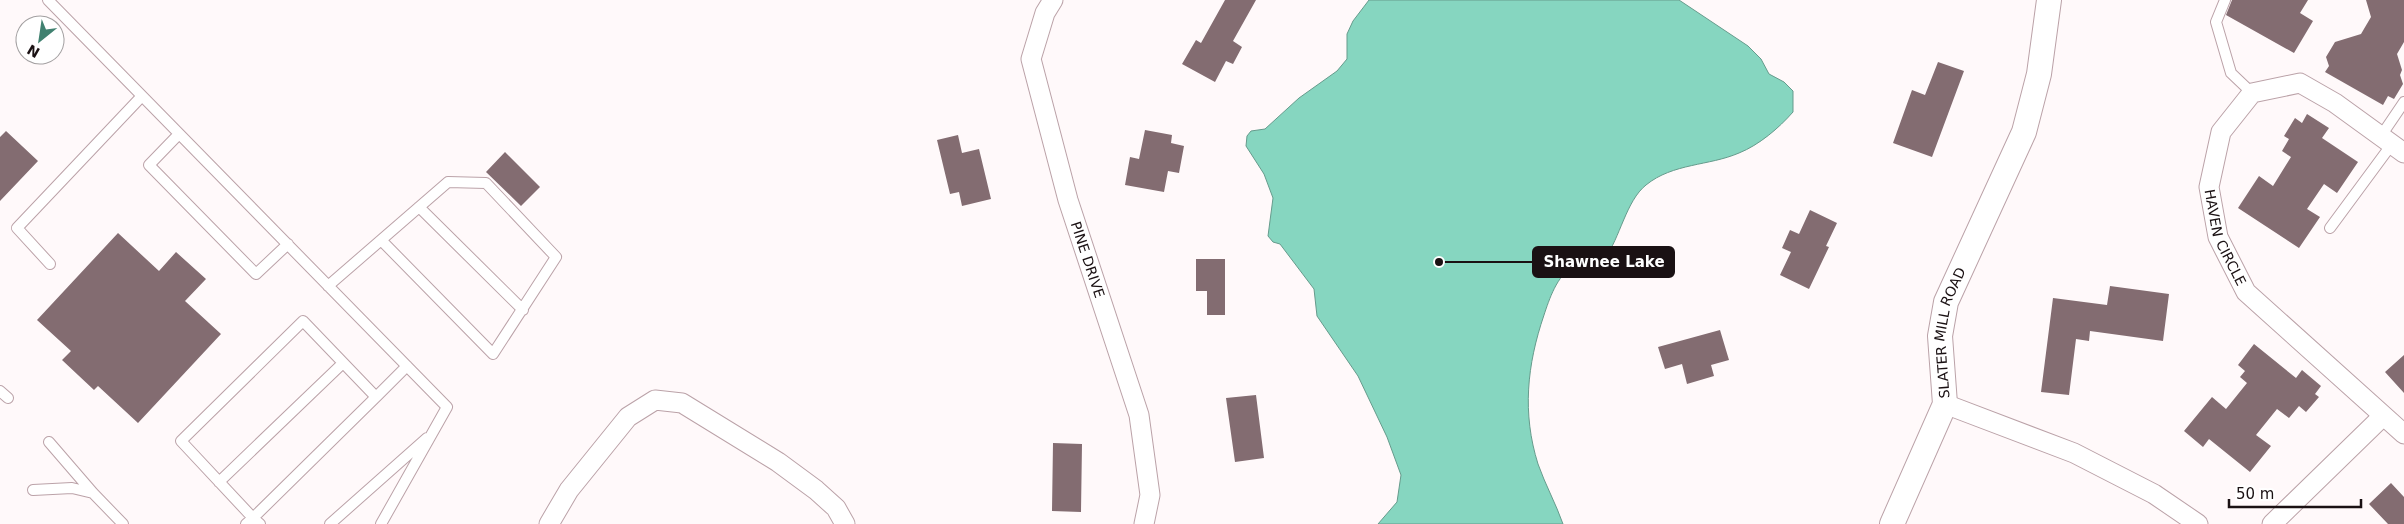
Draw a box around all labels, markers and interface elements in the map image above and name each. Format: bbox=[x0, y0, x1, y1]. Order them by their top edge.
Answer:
north arrow bbox=[15, 15, 65, 65]
text: N bbox=[24, 41, 43, 61]
street label: HAVEN CIRCLE bbox=[2202, 188, 2249, 288]
street label: PINE DRIVE bbox=[1068, 219, 1108, 300]
callout: Shawnee Lake bbox=[1533, 247, 1674, 277]
text: Shawnee Lake bbox=[1543, 253, 1665, 271]
street label: SLATER MILL ROAD bbox=[1931, 265, 1969, 399]
scale bar bbox=[2229, 476, 2362, 508]
text: 50 m bbox=[2236, 485, 2274, 503]

